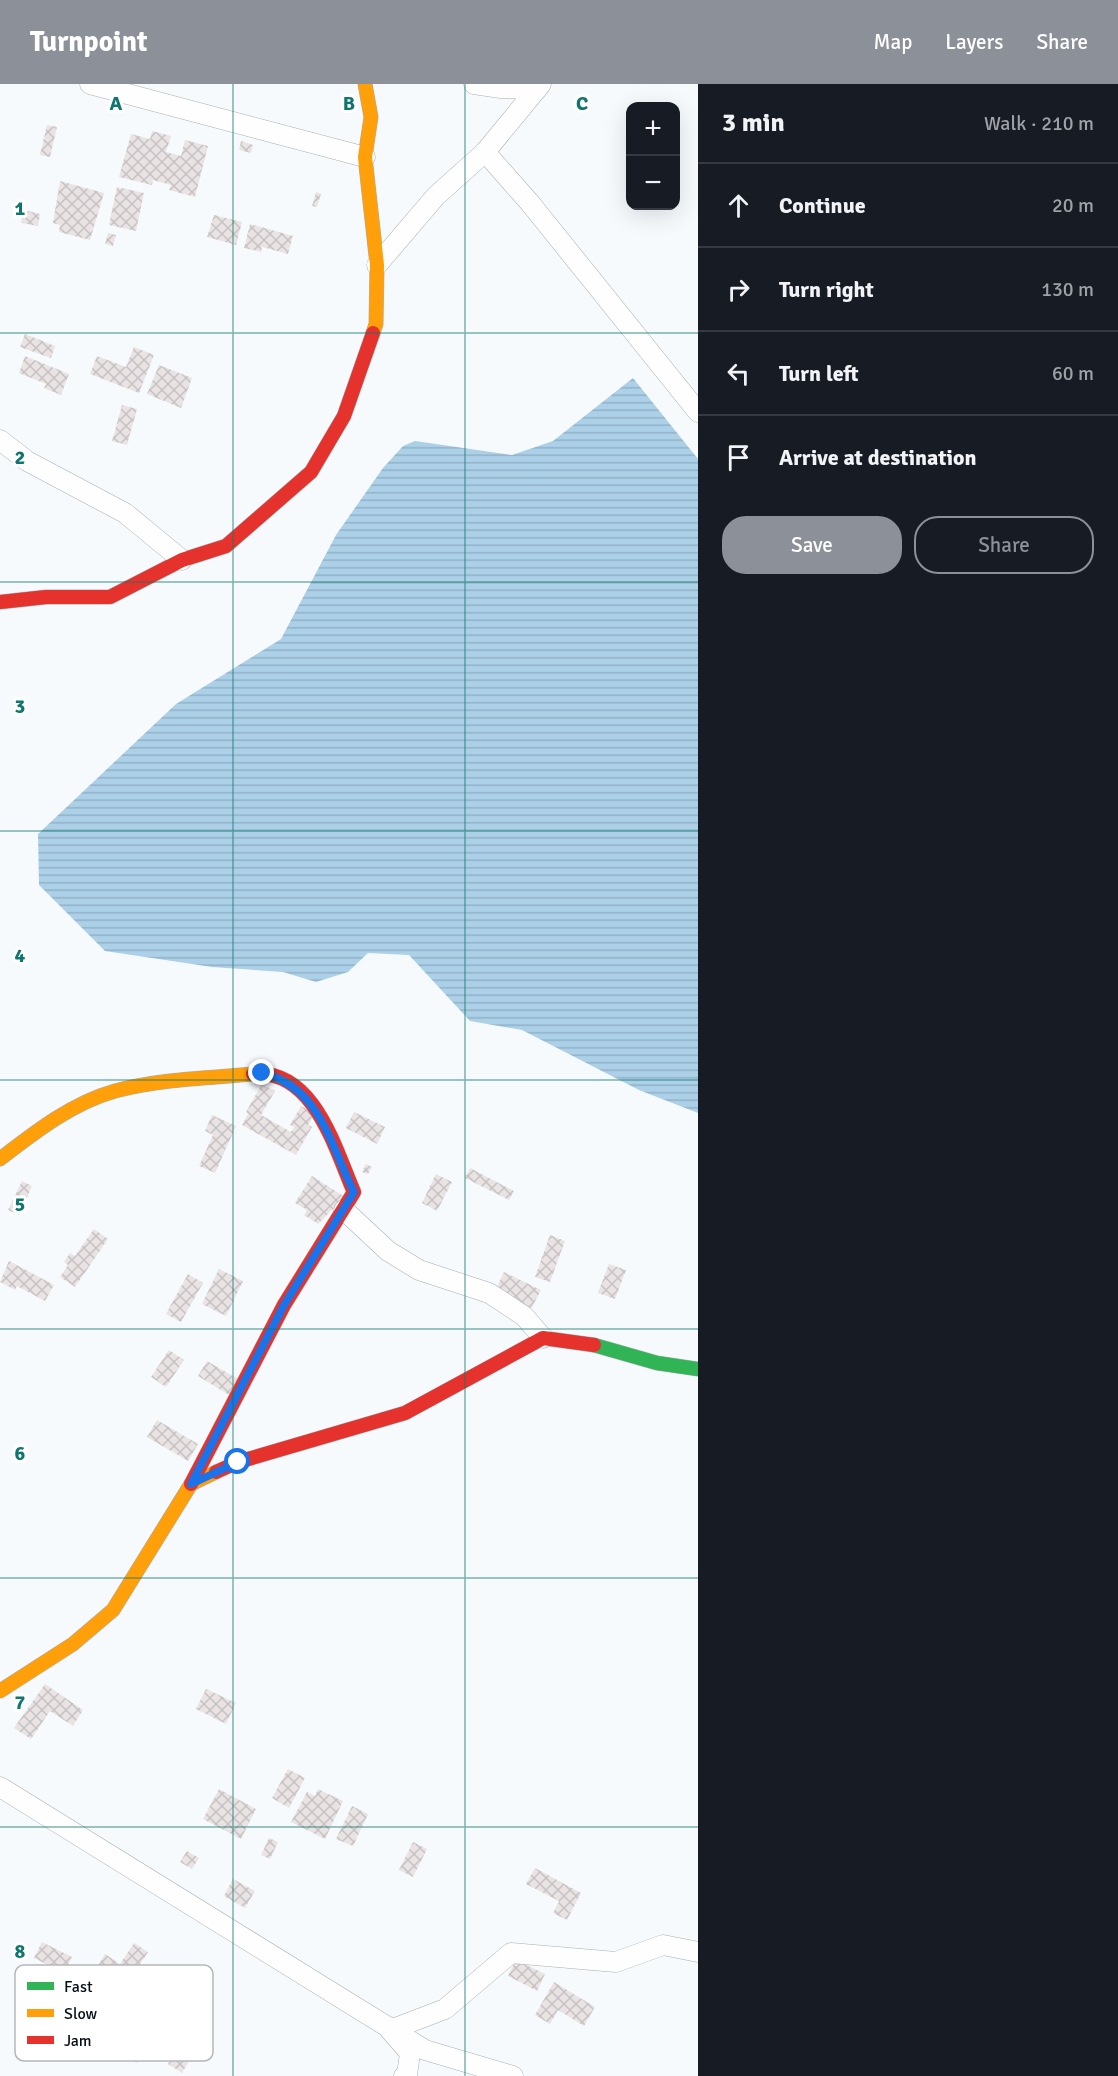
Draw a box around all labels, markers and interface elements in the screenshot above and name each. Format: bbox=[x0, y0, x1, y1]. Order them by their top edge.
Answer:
text: Turnpoint bbox=[30, 25, 147, 59]
text: Map bbox=[874, 29, 912, 55]
text: Layers bbox=[945, 29, 1003, 55]
text: Share bbox=[1036, 29, 1088, 55]
text: A bbox=[110, 91, 123, 116]
text: B bbox=[343, 91, 355, 116]
text: C bbox=[576, 91, 588, 116]
map controls bbox=[626, 102, 680, 210]
button: + bbox=[626, 102, 680, 156]
text: 3 min bbox=[722, 107, 785, 139]
text: Walk · 210 m bbox=[984, 111, 1094, 136]
button: − bbox=[626, 156, 680, 210]
icon: ahead bbox=[722, 189, 755, 222]
text: Continue bbox=[779, 192, 866, 219]
text: 20 m bbox=[1052, 193, 1094, 218]
text: 1 bbox=[15, 196, 26, 221]
icon: right bbox=[722, 273, 755, 306]
text: Turn right bbox=[779, 276, 874, 303]
text: 130 m bbox=[1041, 277, 1094, 302]
icon: left bbox=[722, 357, 755, 390]
text: Turn left bbox=[779, 360, 859, 387]
text: 60 m bbox=[1052, 361, 1094, 386]
icon: arrive bbox=[722, 441, 755, 474]
text: Arrive at destination bbox=[779, 444, 976, 471]
text: 2 bbox=[15, 445, 25, 470]
button: Save bbox=[722, 516, 902, 574]
button: Share bbox=[914, 516, 1094, 574]
text: 3 bbox=[15, 694, 25, 719]
text: 4 bbox=[15, 943, 26, 968]
route end bbox=[248, 1059, 274, 1085]
text: 5 bbox=[15, 1192, 25, 1217]
text: 6 bbox=[15, 1441, 26, 1466]
route start bbox=[224, 1448, 250, 1474]
text: 7 bbox=[15, 1690, 26, 1715]
text: 8 bbox=[15, 1939, 26, 1964]
legend bbox=[15, 1965, 213, 2061]
text: Fast bbox=[64, 1977, 93, 1997]
text: Slow bbox=[64, 2004, 98, 2024]
text: Jam bbox=[64, 2031, 92, 2051]

